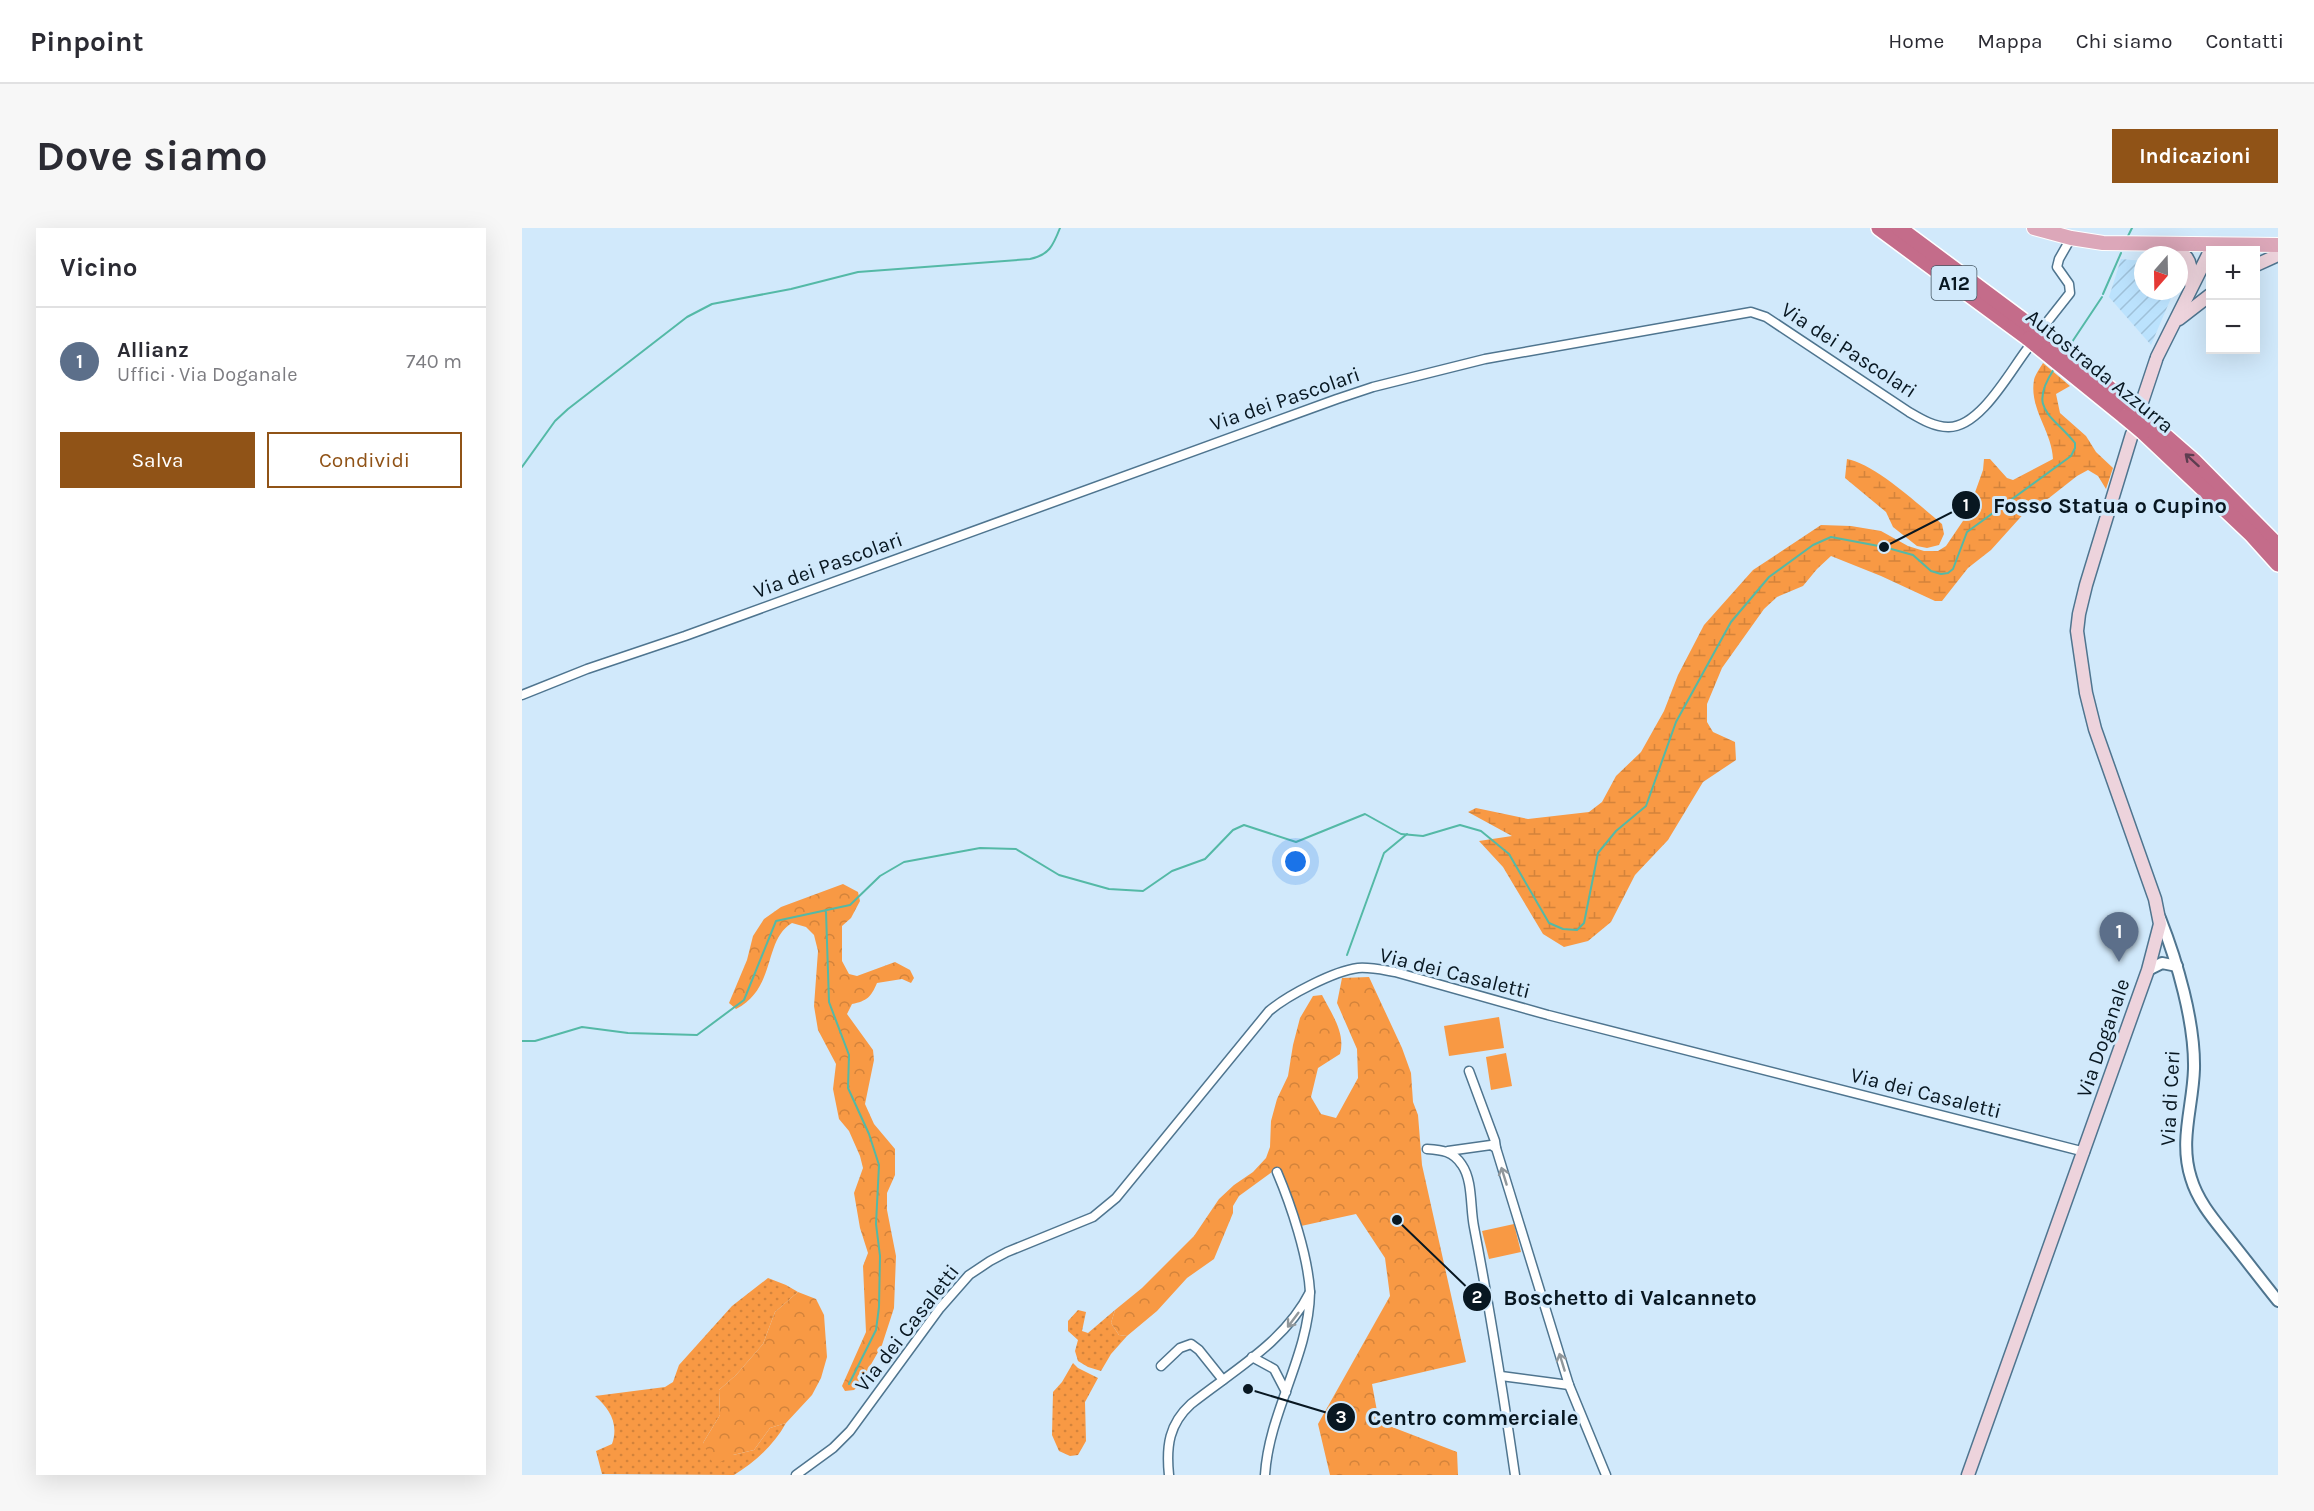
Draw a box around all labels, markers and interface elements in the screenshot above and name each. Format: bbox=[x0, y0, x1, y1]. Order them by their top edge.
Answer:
text: Pinpoint bbox=[30, 25, 143, 58]
text: Home bbox=[1888, 29, 1944, 53]
text: Mappa bbox=[1977, 29, 2043, 53]
text: Chi siamo bbox=[2076, 29, 2172, 53]
text: Contatti bbox=[2205, 29, 2284, 53]
button: Indicazioni bbox=[2112, 129, 2278, 183]
text: Dove siamo bbox=[36, 131, 267, 181]
north arrow bbox=[2134, 246, 2188, 300]
map controls bbox=[2206, 246, 2260, 354]
button: + bbox=[2206, 246, 2260, 300]
text: Vicino bbox=[60, 252, 137, 283]
road number: A12 bbox=[1932, 266, 1976, 300]
street label: Via dei Pascolari bbox=[1777, 297, 1921, 403]
button: − bbox=[2206, 300, 2260, 354]
street label: Autostrada Azzurra bbox=[2021, 304, 2179, 438]
text: Allianz bbox=[117, 337, 189, 363]
text: 1 bbox=[76, 350, 83, 373]
text: 740 m bbox=[406, 350, 462, 373]
street label: Via dei Pascolari bbox=[1207, 362, 1363, 436]
text: Uffici · Via Doganale bbox=[117, 363, 297, 386]
button: Salva bbox=[60, 432, 255, 488]
button: Condividi bbox=[267, 432, 462, 488]
one-way arrow bbox=[2185, 453, 2200, 467]
callout: Fosso Statua o Cupino bbox=[1951, 485, 2239, 525]
text: Fosso Statua o Cupino bbox=[1993, 493, 2227, 519]
text: 1 bbox=[1963, 494, 1969, 516]
street label: Via dei Pascolari bbox=[750, 527, 906, 603]
your location bbox=[1281, 847, 1310, 876]
pin: 1 bbox=[2100, 912, 2138, 962]
street label: Via dei Casaletti bbox=[1377, 943, 1533, 1003]
street label: Via Doganale bbox=[2071, 975, 2135, 1101]
street label: Via di Ceri bbox=[2156, 1050, 2184, 1146]
street label: Via dei Casaletti bbox=[1848, 1063, 2004, 1123]
one-way arrow bbox=[1498, 1167, 1509, 1186]
street label: Via dei Casaletti bbox=[850, 1260, 964, 1396]
callout: Boschetto di Valcanneto bbox=[1462, 1277, 1769, 1317]
text: Boschetto di Valcanneto bbox=[1503, 1285, 1757, 1311]
text: 2 bbox=[1472, 1286, 1482, 1308]
one-way arrow bbox=[1287, 1311, 1300, 1327]
one-way arrow bbox=[1556, 1353, 1567, 1372]
callout: Centro commerciale bbox=[1326, 1397, 1591, 1437]
text: Centro commerciale bbox=[1368, 1405, 1578, 1431]
text: 3 bbox=[1335, 1406, 1347, 1428]

